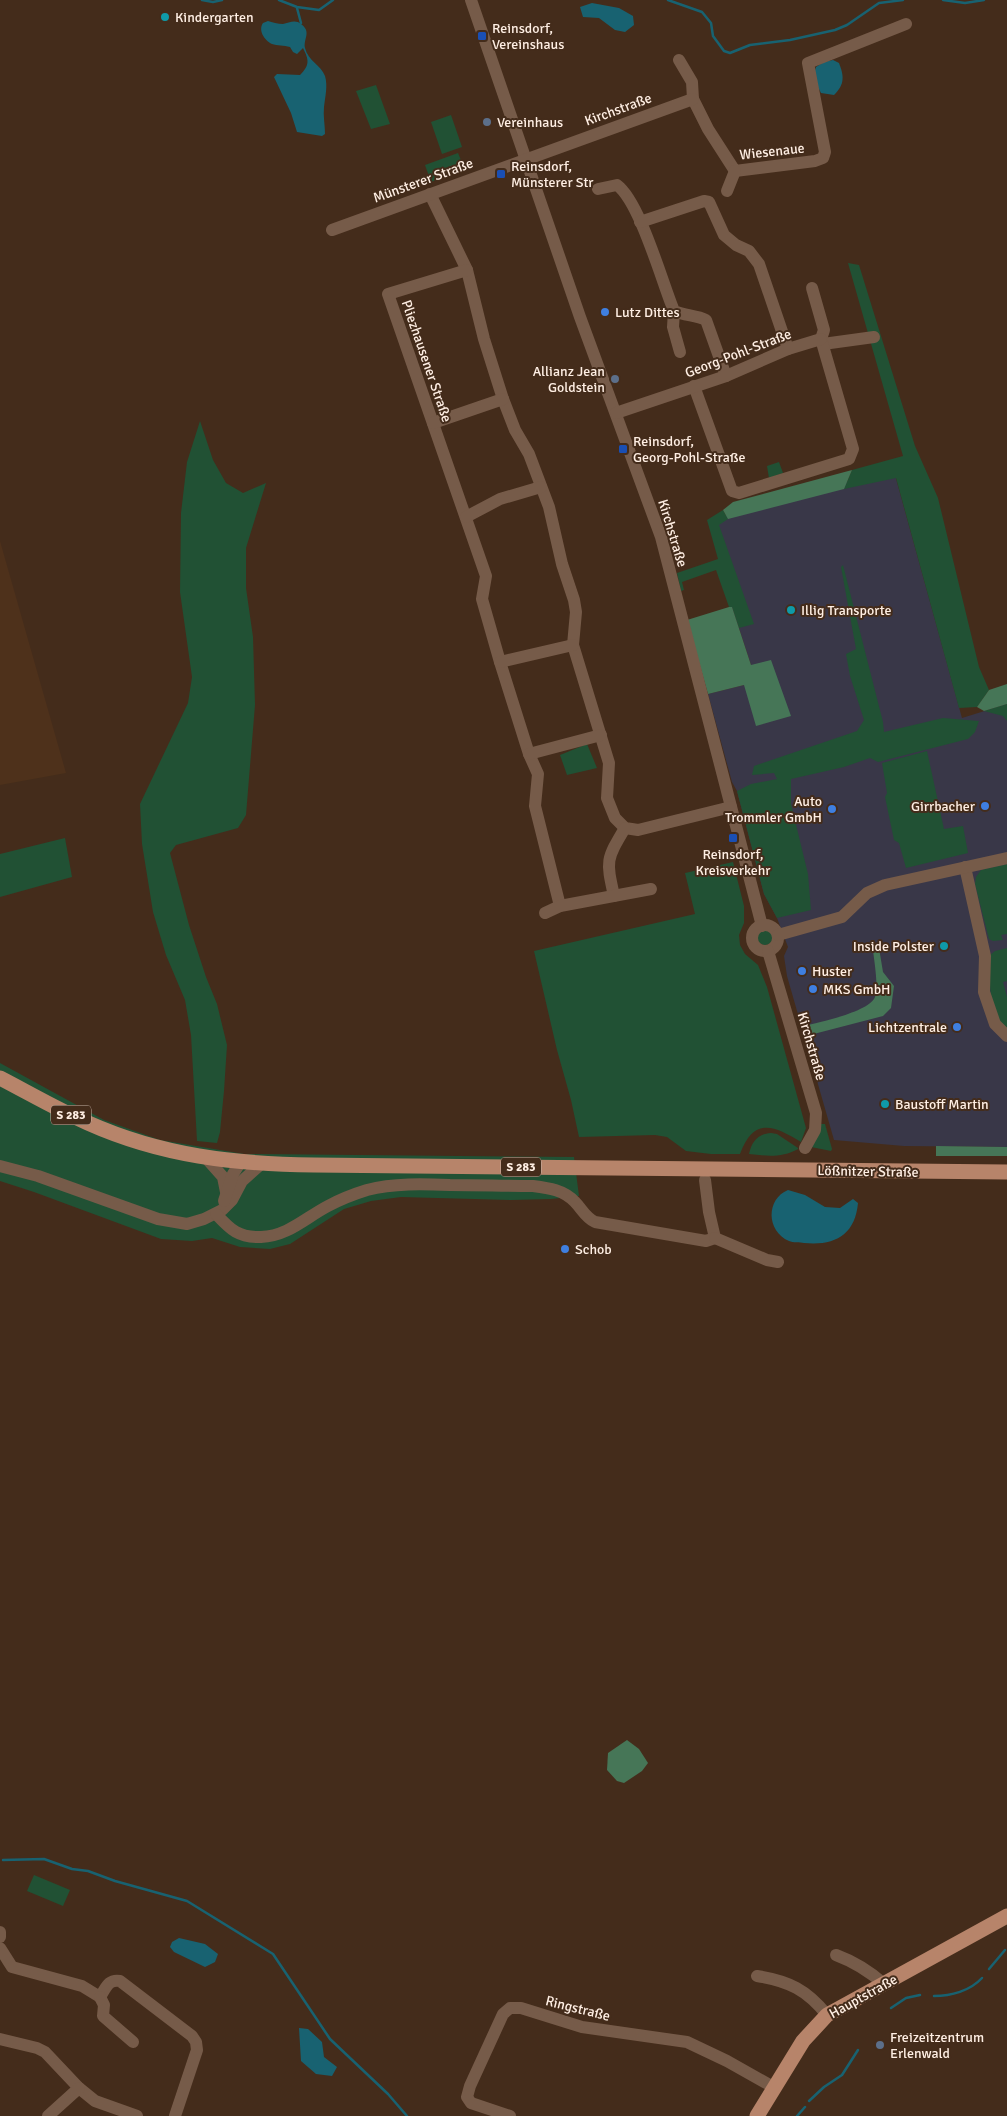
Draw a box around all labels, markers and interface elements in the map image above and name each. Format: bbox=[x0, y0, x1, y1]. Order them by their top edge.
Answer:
place label: Kindergarten bbox=[175, 9, 254, 26]
marker: Kindergarten bbox=[159, 11, 171, 23]
place label: Reinsdorf, Vereinshaus bbox=[492, 20, 564, 53]
marker: Reinsdorf, Vereinshaus bbox=[476, 30, 488, 42]
street label: Kirchstraße bbox=[582, 89, 654, 129]
place label: Vereinhaus bbox=[497, 114, 563, 131]
marker: Vereinhaus bbox=[481, 116, 493, 128]
street label: Wiesenaue bbox=[739, 140, 805, 163]
street label: Münsterer Straße bbox=[371, 154, 476, 206]
place label: Reinsdorf, Münsterer Str bbox=[511, 158, 594, 191]
marker: Reinsdorf, Münsterer Str bbox=[495, 168, 507, 180]
street label: Pliezhausener Straße bbox=[398, 298, 455, 424]
place label: Lutz Dittes bbox=[615, 304, 680, 321]
marker: Lutz Dittes bbox=[599, 306, 611, 318]
street label: Georg-Pohl-Straße bbox=[683, 325, 794, 382]
place label: Allianz Jean Goldstein bbox=[533, 363, 605, 396]
marker: Allianz Jean Goldstein bbox=[609, 373, 621, 385]
place label: Reinsdorf, Georg-Pohl-Straße bbox=[633, 433, 746, 466]
marker: Reinsdorf, Georg-Pohl-Straße bbox=[617, 443, 629, 455]
street label: Kirchstraße bbox=[654, 497, 691, 569]
place label: Illig Transporte bbox=[801, 602, 891, 619]
marker: Illig Transporte bbox=[785, 604, 797, 616]
place label: Auto Trommler GmbH bbox=[725, 793, 822, 826]
place label: Girrbacher bbox=[911, 798, 976, 815]
marker: Girrbacher bbox=[979, 800, 991, 812]
marker: Auto Trommler GmbH bbox=[826, 803, 838, 815]
marker: Reinsdorf, Kreisverkehr bbox=[727, 832, 739, 844]
place label: Reinsdorf, Kreisverkehr bbox=[695, 846, 771, 879]
place label: Inside Polster bbox=[853, 938, 935, 955]
marker: Inside Polster bbox=[938, 940, 950, 952]
place label: Huster bbox=[812, 963, 853, 980]
marker: Huster bbox=[796, 965, 808, 977]
place label: MKS GmbH bbox=[823, 981, 891, 998]
marker: MKS GmbH bbox=[807, 983, 819, 995]
street label: Kirchstraße bbox=[794, 1010, 829, 1082]
place label: Lichtzentrale bbox=[868, 1019, 947, 1036]
marker: Lichtzentrale bbox=[951, 1021, 963, 1033]
place label: Baustoff Martin bbox=[895, 1096, 989, 1113]
marker: Baustoff Martin bbox=[879, 1098, 891, 1110]
road number: S 283 bbox=[51, 1106, 91, 1124]
road number: S 283 bbox=[501, 1158, 541, 1176]
street label: Lößnitzer Straße bbox=[817, 1162, 919, 1181]
place label: Schob bbox=[575, 1241, 612, 1258]
marker: Schob bbox=[559, 1243, 571, 1255]
street label: Hauptstraße bbox=[826, 1971, 900, 2022]
street label: Ringstraße bbox=[544, 1992, 612, 2025]
place label: Freizeitzentrum Erlenwald bbox=[890, 2029, 984, 2062]
marker: Freizeitzentrum Erlenwald bbox=[874, 2039, 886, 2051]

